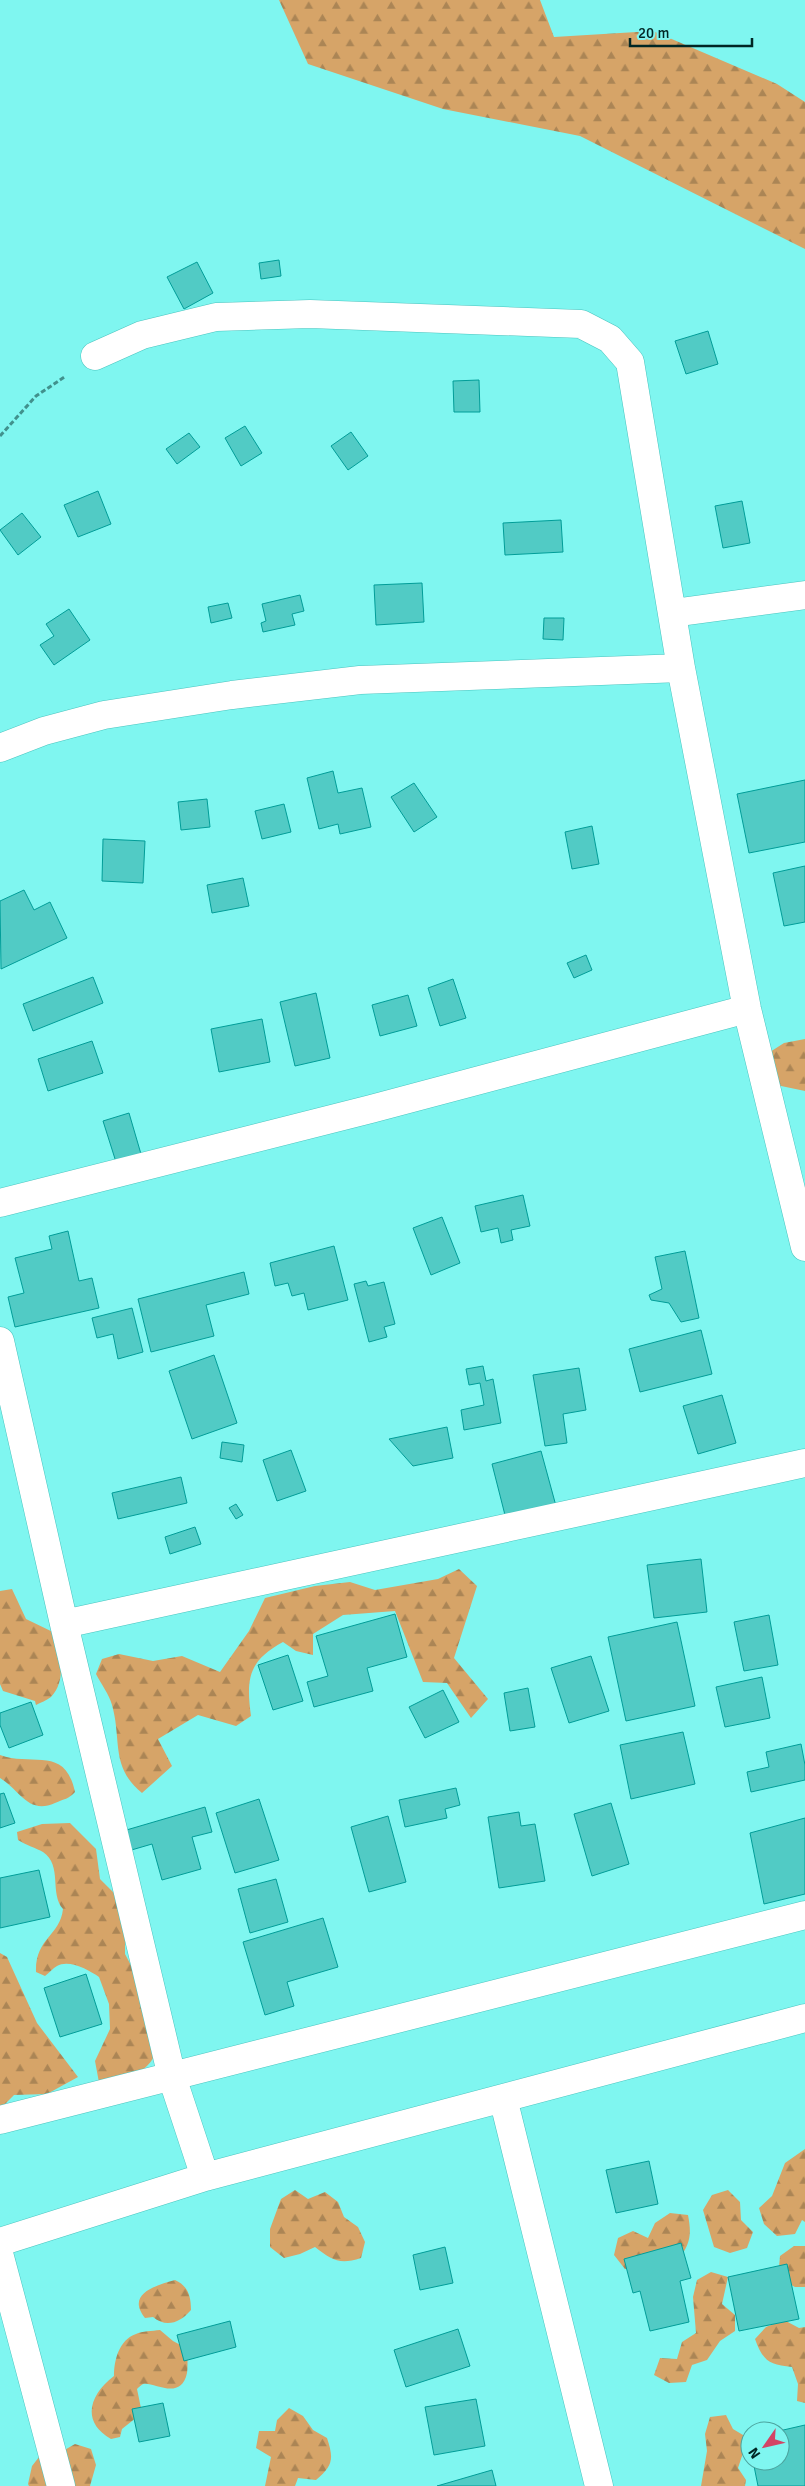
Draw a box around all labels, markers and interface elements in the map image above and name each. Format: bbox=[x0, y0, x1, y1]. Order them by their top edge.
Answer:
scale bar bbox=[630, 15, 752, 47]
text: 20 m bbox=[638, 24, 669, 42]
north arrow bbox=[740, 2421, 790, 2471]
text: N bbox=[745, 2444, 764, 2462]

